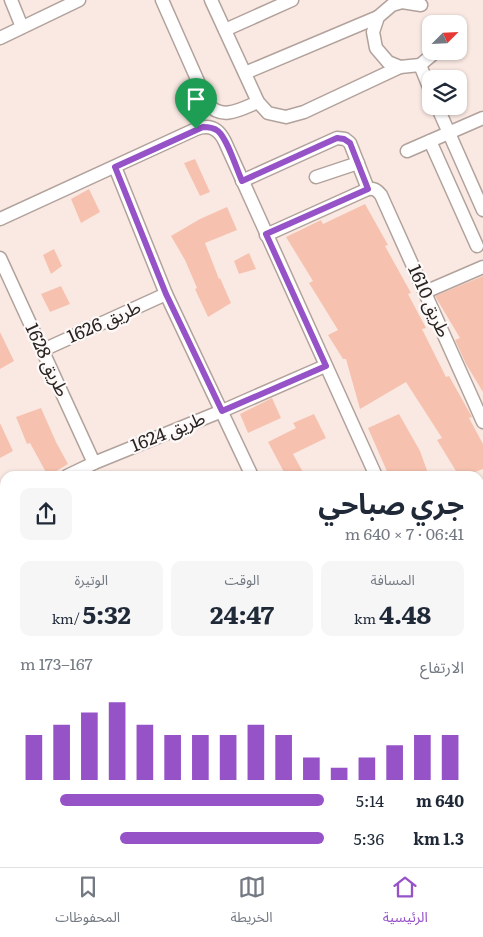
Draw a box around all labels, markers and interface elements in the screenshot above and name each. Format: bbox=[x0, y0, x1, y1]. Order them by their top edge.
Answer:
north arrow bbox=[422, 15, 468, 60]
map controls bbox=[422, 15, 467, 115]
button: layers bbox=[422, 70, 467, 115]
pin bbox=[175, 78, 217, 129]
icon: arrive bbox=[182, 85, 210, 113]
street label: طريق 1610 bbox=[402, 260, 458, 341]
street label: طريق 1626 bbox=[62, 292, 145, 349]
street label: طريق 1628 bbox=[20, 318, 77, 401]
street label: طريق 1624 bbox=[126, 403, 209, 458]
text: جري صباحي bbox=[318, 481, 464, 523]
button: share bbox=[20, 488, 72, 540]
text: 06:41 · 7 × 640 m bbox=[345, 521, 464, 545]
text: الوتيرة bbox=[75, 569, 108, 589]
text: الوقت bbox=[224, 569, 260, 589]
text: المسافة bbox=[371, 569, 415, 589]
text: 5:32 bbox=[82, 595, 131, 632]
text: 24:47 bbox=[210, 595, 274, 632]
text: 4.48 bbox=[379, 595, 431, 632]
text: /km bbox=[52, 608, 82, 628]
text: km bbox=[354, 608, 379, 628]
text: 167–173 m bbox=[20, 651, 93, 675]
text: الارتفاع bbox=[420, 654, 464, 678]
text: 5:14 bbox=[356, 788, 384, 812]
text: 640 m bbox=[416, 788, 464, 812]
text: 5:36 bbox=[353, 826, 384, 850]
text: 1.3 km bbox=[413, 826, 464, 850]
tab: المحفوظات bbox=[55, 873, 120, 932]
tab: الخريطة bbox=[231, 873, 272, 932]
tab: الرئيسية bbox=[383, 873, 428, 932]

